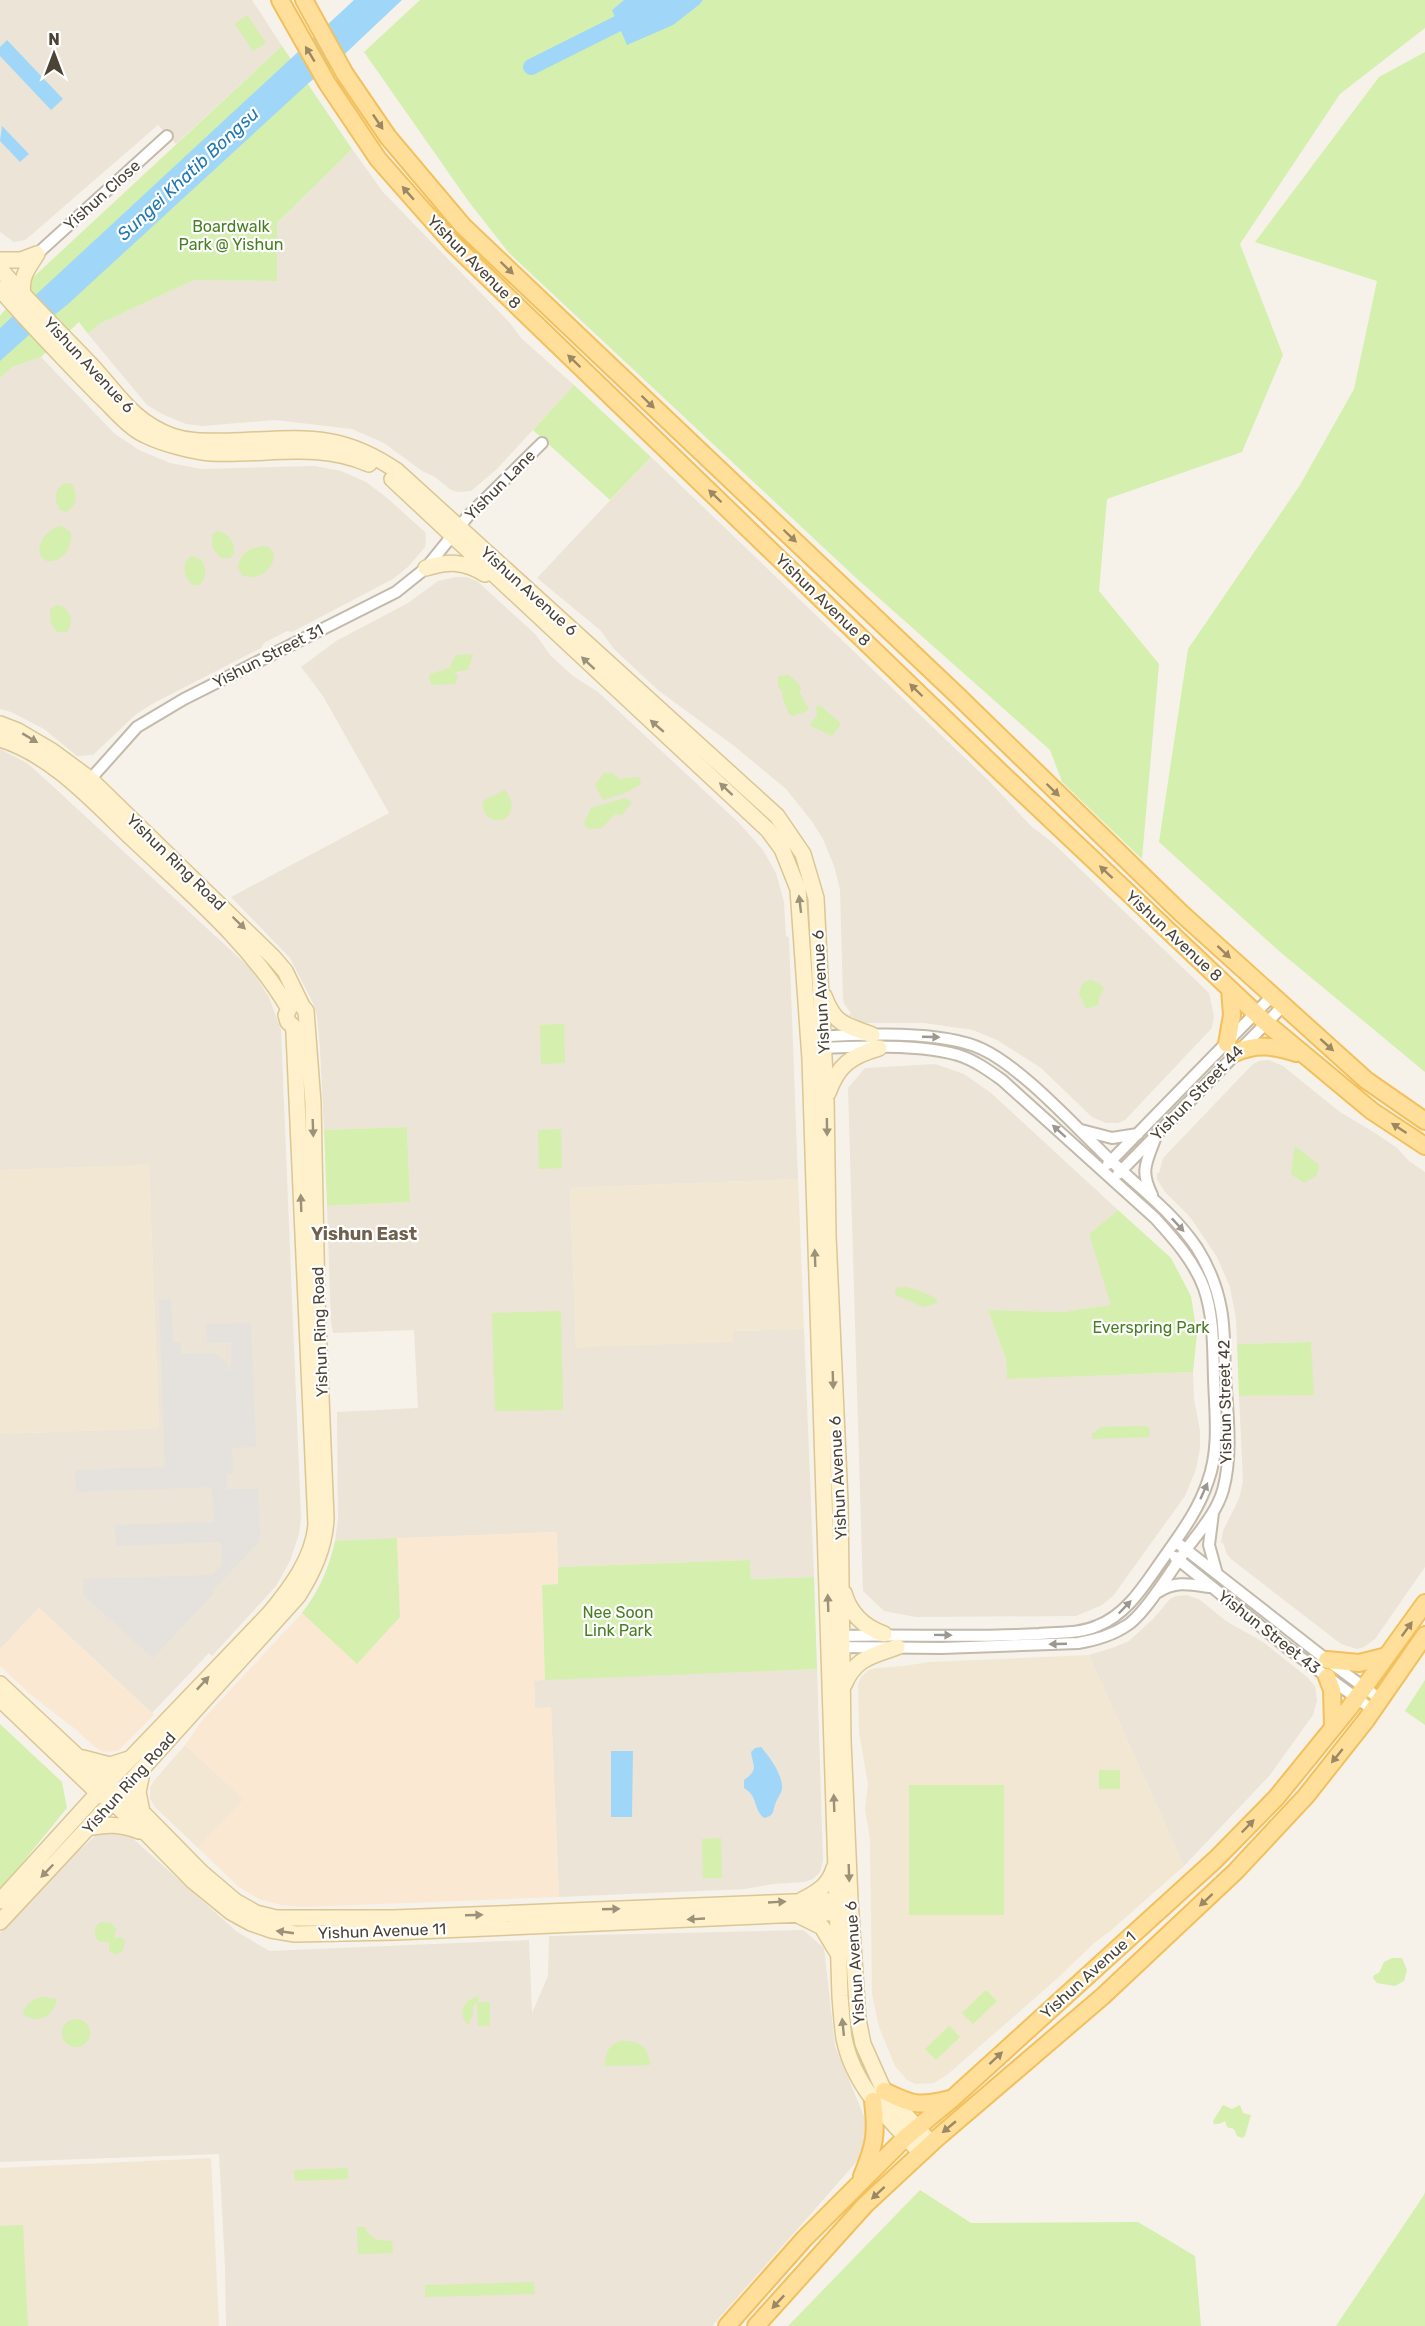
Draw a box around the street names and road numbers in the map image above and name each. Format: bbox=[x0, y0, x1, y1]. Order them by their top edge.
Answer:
street label: Yishun Close bbox=[60, 156, 144, 234]
street label: Yishun Avenue 8 bbox=[423, 211, 525, 313]
street label: Yishun Avenue 6 bbox=[40, 313, 139, 417]
street label: Yishun Lane bbox=[461, 446, 539, 524]
street label: Yishun Avenue 6 bbox=[476, 542, 582, 640]
street label: Yishun Avenue 8 bbox=[772, 550, 874, 650]
street label: Yishun Street 31 bbox=[210, 620, 326, 692]
street label: Yishun Ring Road bbox=[122, 810, 230, 914]
street label: Yishun Avenue 8 bbox=[1122, 887, 1226, 985]
street label: Yishun Avenue 6 bbox=[808, 929, 834, 1055]
street label: Yishun Street 44 bbox=[1147, 1041, 1247, 1145]
street label: Yishun Ring Road bbox=[308, 1266, 332, 1398]
street label: Yishun Street 42 bbox=[1214, 1340, 1236, 1464]
street label: Yishun Avenue 6 bbox=[825, 1415, 851, 1541]
street label: Yishun Street 43 bbox=[1214, 1586, 1324, 1678]
street label: Yishun Ring Road bbox=[78, 1728, 180, 1838]
street label: Yishun Avenue 6 bbox=[841, 1900, 869, 2026]
street label: Yishun Avenue 11 bbox=[318, 1919, 446, 1943]
street label: Yishun Avenue 1 bbox=[1037, 1927, 1139, 2023]

